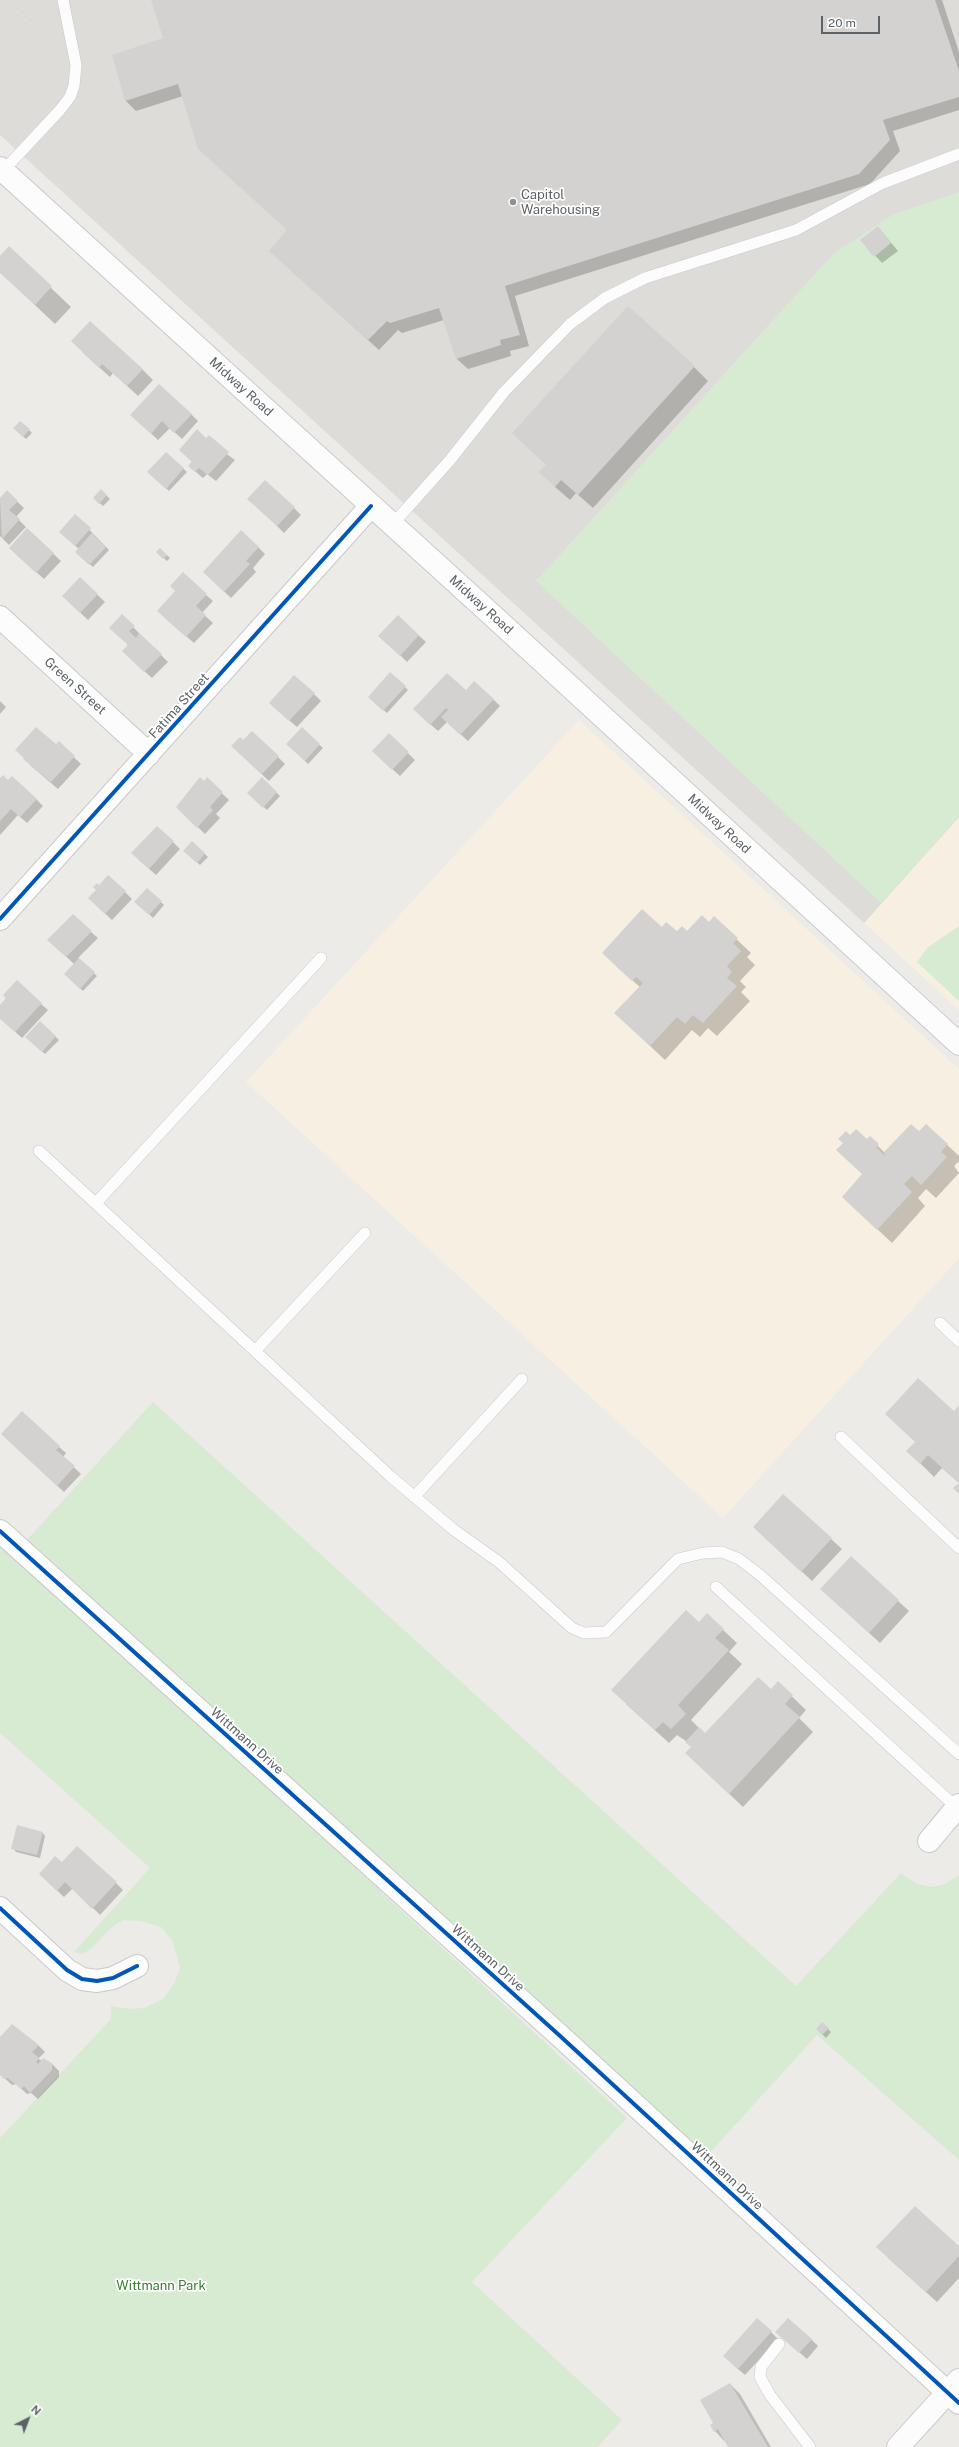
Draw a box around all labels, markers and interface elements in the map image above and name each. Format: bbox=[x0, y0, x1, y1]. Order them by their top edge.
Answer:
scale bar bbox=[823, 8, 882, 34]
text: 20 m bbox=[828, 16, 856, 30]
place label: Capitol Warehousing bbox=[521, 187, 600, 218]
marker: Capitol Warehousing bbox=[508, 197, 518, 207]
street label: Midway Road bbox=[206, 354, 276, 420]
street label: Midway Road bbox=[446, 572, 516, 638]
street label: Green Street bbox=[41, 654, 109, 718]
street label: Fatima Street bbox=[146, 670, 212, 742]
street label: Midway Road bbox=[684, 791, 754, 857]
street label: Wittmann Drive bbox=[207, 1704, 287, 1778]
street label: Wittmann Drive bbox=[448, 1921, 528, 1995]
street label: Wittmann Drive bbox=[688, 2139, 766, 2213]
park label: Wittmann Park bbox=[116, 2278, 206, 2294]
north arrow bbox=[8, 2399, 48, 2439]
text: N bbox=[29, 2403, 43, 2417]

